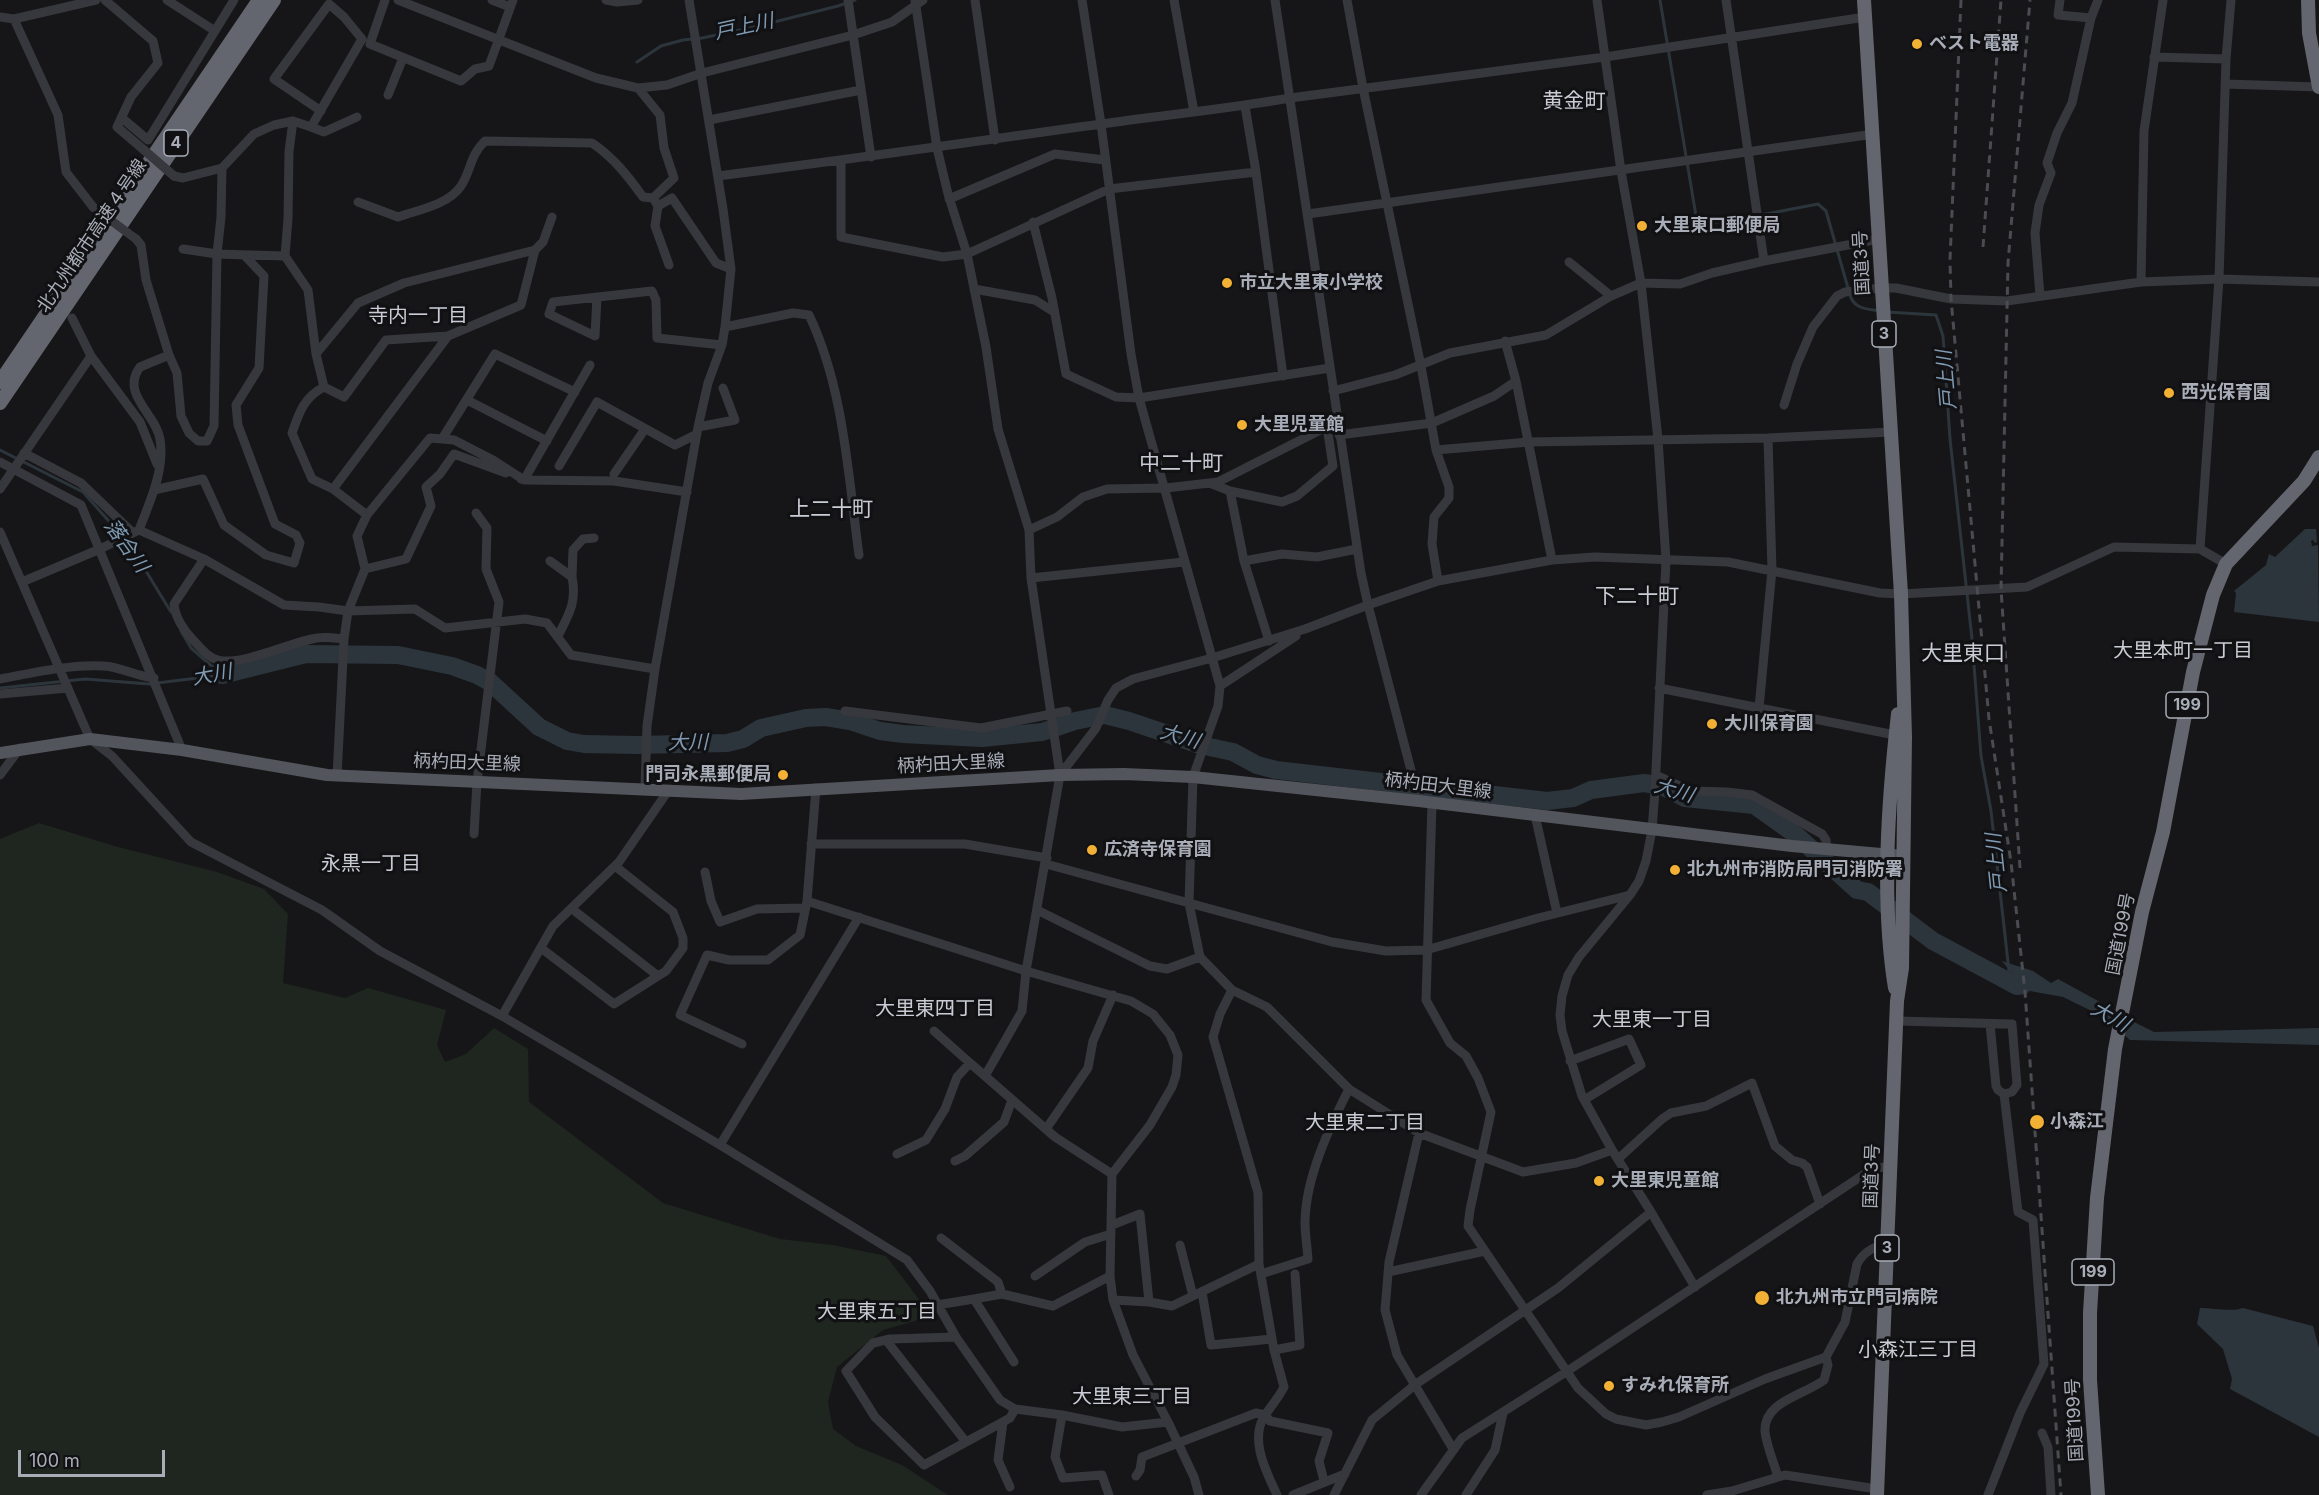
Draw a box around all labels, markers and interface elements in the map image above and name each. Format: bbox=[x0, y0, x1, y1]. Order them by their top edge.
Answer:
water label: 戸上川 bbox=[712, 9, 776, 45]
place label: ベスト電器 bbox=[1929, 33, 2019, 55]
marker: ベスト電器 bbox=[1910, 37, 1924, 51]
district label: 黄金町 bbox=[1543, 89, 1605, 115]
road number: 4 bbox=[164, 130, 188, 156]
street label: 北九州都市高速４号線 bbox=[33, 155, 151, 317]
place label: 大里東口郵便局 bbox=[1654, 215, 1780, 237]
marker: 大里東口郵便局 bbox=[1635, 219, 1649, 233]
street label: 国道3号 bbox=[1850, 230, 1874, 296]
place label: 市立大里東小学校 bbox=[1239, 272, 1383, 294]
marker: 市立大里東小学校 bbox=[1220, 276, 1234, 290]
district label: 寺内一丁目 bbox=[368, 304, 468, 328]
road number: 3 bbox=[1872, 321, 1896, 347]
water label: 戸上川 bbox=[1932, 349, 1962, 411]
place label: 西光保育園 bbox=[2181, 382, 2271, 404]
marker: 西光保育園 bbox=[2162, 386, 2176, 400]
place label: 大里児童館 bbox=[1254, 414, 1344, 436]
marker: 大里児童館 bbox=[1235, 418, 1249, 432]
district label: 中二十町 bbox=[1139, 451, 1223, 477]
district label: 上二十町 bbox=[789, 497, 873, 523]
water label: 落合川 bbox=[99, 515, 153, 577]
district label: 下二十町 bbox=[1595, 584, 1679, 610]
district label: 大里本町一丁目 bbox=[2113, 639, 2253, 663]
district label: 大里東口 bbox=[1921, 641, 2005, 667]
water label: 大川 bbox=[190, 660, 234, 690]
road number: 199 bbox=[2166, 692, 2208, 718]
place label: 大川保育園 bbox=[1724, 713, 1814, 735]
marker: 大川保育園 bbox=[1705, 717, 1719, 731]
water label: 大川 bbox=[1157, 720, 1203, 754]
water label: 大川 bbox=[668, 731, 708, 755]
street label: 柄杓田大里線 bbox=[413, 750, 521, 776]
street label: 柄杓田大里線 bbox=[897, 750, 1005, 778]
place label: 門司永黒郵便局 bbox=[645, 764, 771, 786]
marker: 門司永黒郵便局 bbox=[776, 768, 790, 782]
street label: 柄杓田大里線 bbox=[1383, 769, 1493, 803]
water label: 大川 bbox=[1651, 774, 1697, 808]
water label: 戸上川 bbox=[1982, 832, 2012, 894]
place label: 広済寺保育園 bbox=[1104, 839, 1212, 861]
marker: 広済寺保育園 bbox=[1085, 843, 1099, 857]
district label: 永黒一丁目 bbox=[321, 852, 421, 876]
place label: 北九州市消防局門司消防署 bbox=[1687, 859, 1903, 881]
marker: 北九州市消防局門司消防署 bbox=[1668, 863, 1682, 877]
street label: 国道199号 bbox=[2102, 891, 2140, 977]
district label: 大里東四丁目 bbox=[875, 997, 995, 1021]
water label: 大川 bbox=[2087, 997, 2133, 1037]
district label: 大里東一丁目 bbox=[1592, 1008, 1712, 1032]
district label: 大里東二丁目 bbox=[1305, 1111, 1425, 1135]
place label: 小森江 bbox=[2050, 1111, 2104, 1133]
marker: 小森江 bbox=[2028, 1113, 2046, 1131]
street label: 国道3号 bbox=[1860, 1143, 1884, 1209]
place label: 大里東児童館 bbox=[1611, 1170, 1719, 1192]
marker: 大里東児童館 bbox=[1592, 1174, 1606, 1188]
road number: 3 bbox=[1875, 1235, 1899, 1261]
road number: 199 bbox=[2072, 1259, 2114, 1285]
place label: 北九州市立門司病院 bbox=[1776, 1287, 1938, 1309]
marker: 北九州市立門司病院 bbox=[1753, 1289, 1771, 1307]
district label: 大里東五丁目 bbox=[817, 1300, 937, 1324]
district label: 小森江三丁目 bbox=[1858, 1338, 1978, 1362]
place label: すみれ保育所 bbox=[1621, 1375, 1729, 1397]
street label: 国道199号 bbox=[2062, 1378, 2088, 1462]
marker: すみれ保育所 bbox=[1602, 1379, 1616, 1393]
district label: 大里東三丁目 bbox=[1072, 1385, 1192, 1409]
scale bar bbox=[21, 1438, 168, 1476]
text: 100 m bbox=[29, 1450, 80, 1471]

